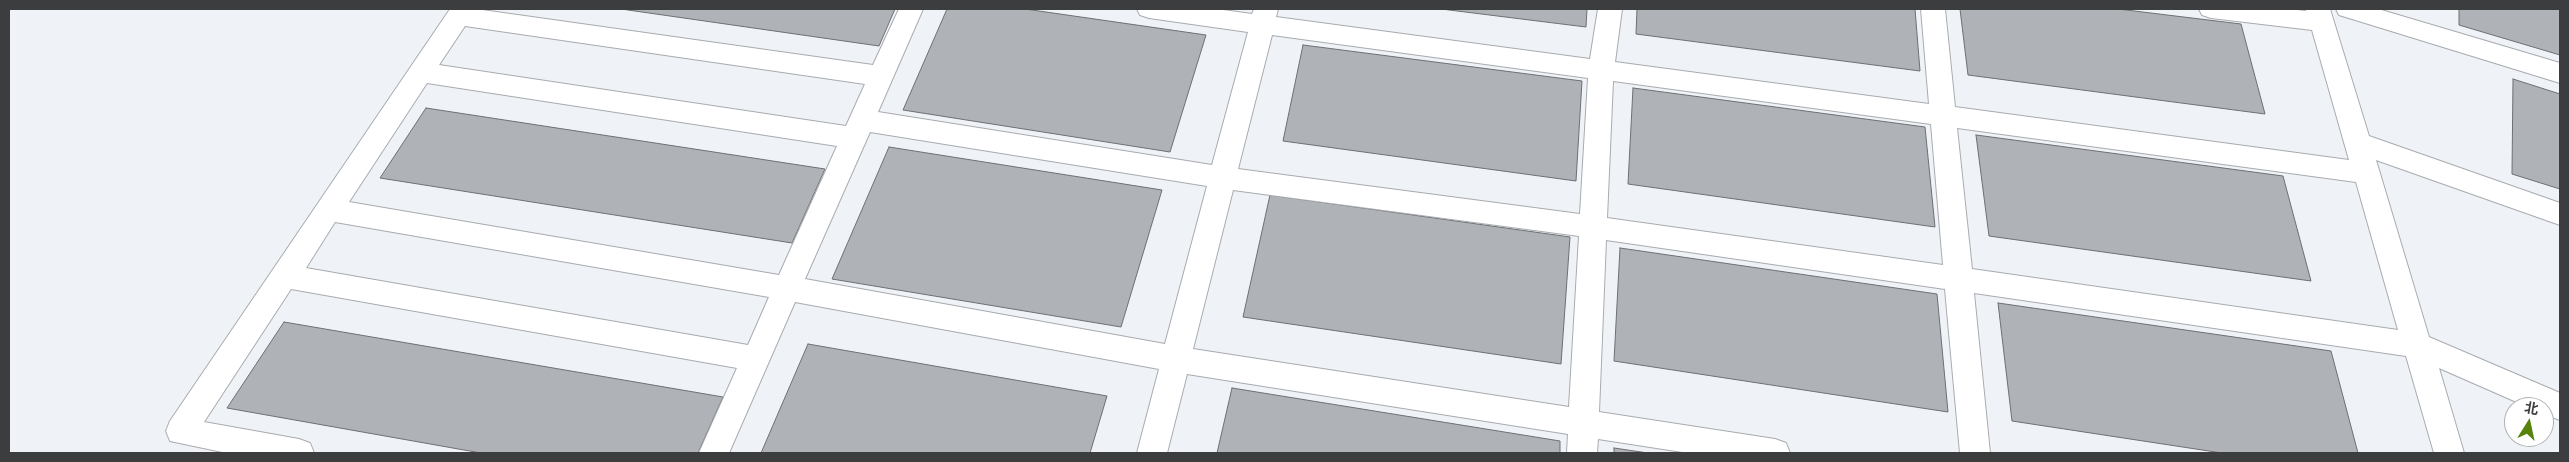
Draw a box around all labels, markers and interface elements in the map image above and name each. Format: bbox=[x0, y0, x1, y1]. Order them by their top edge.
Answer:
north arrow bbox=[2504, 397, 2554, 447]
text: 北 bbox=[2523, 397, 2540, 419]

